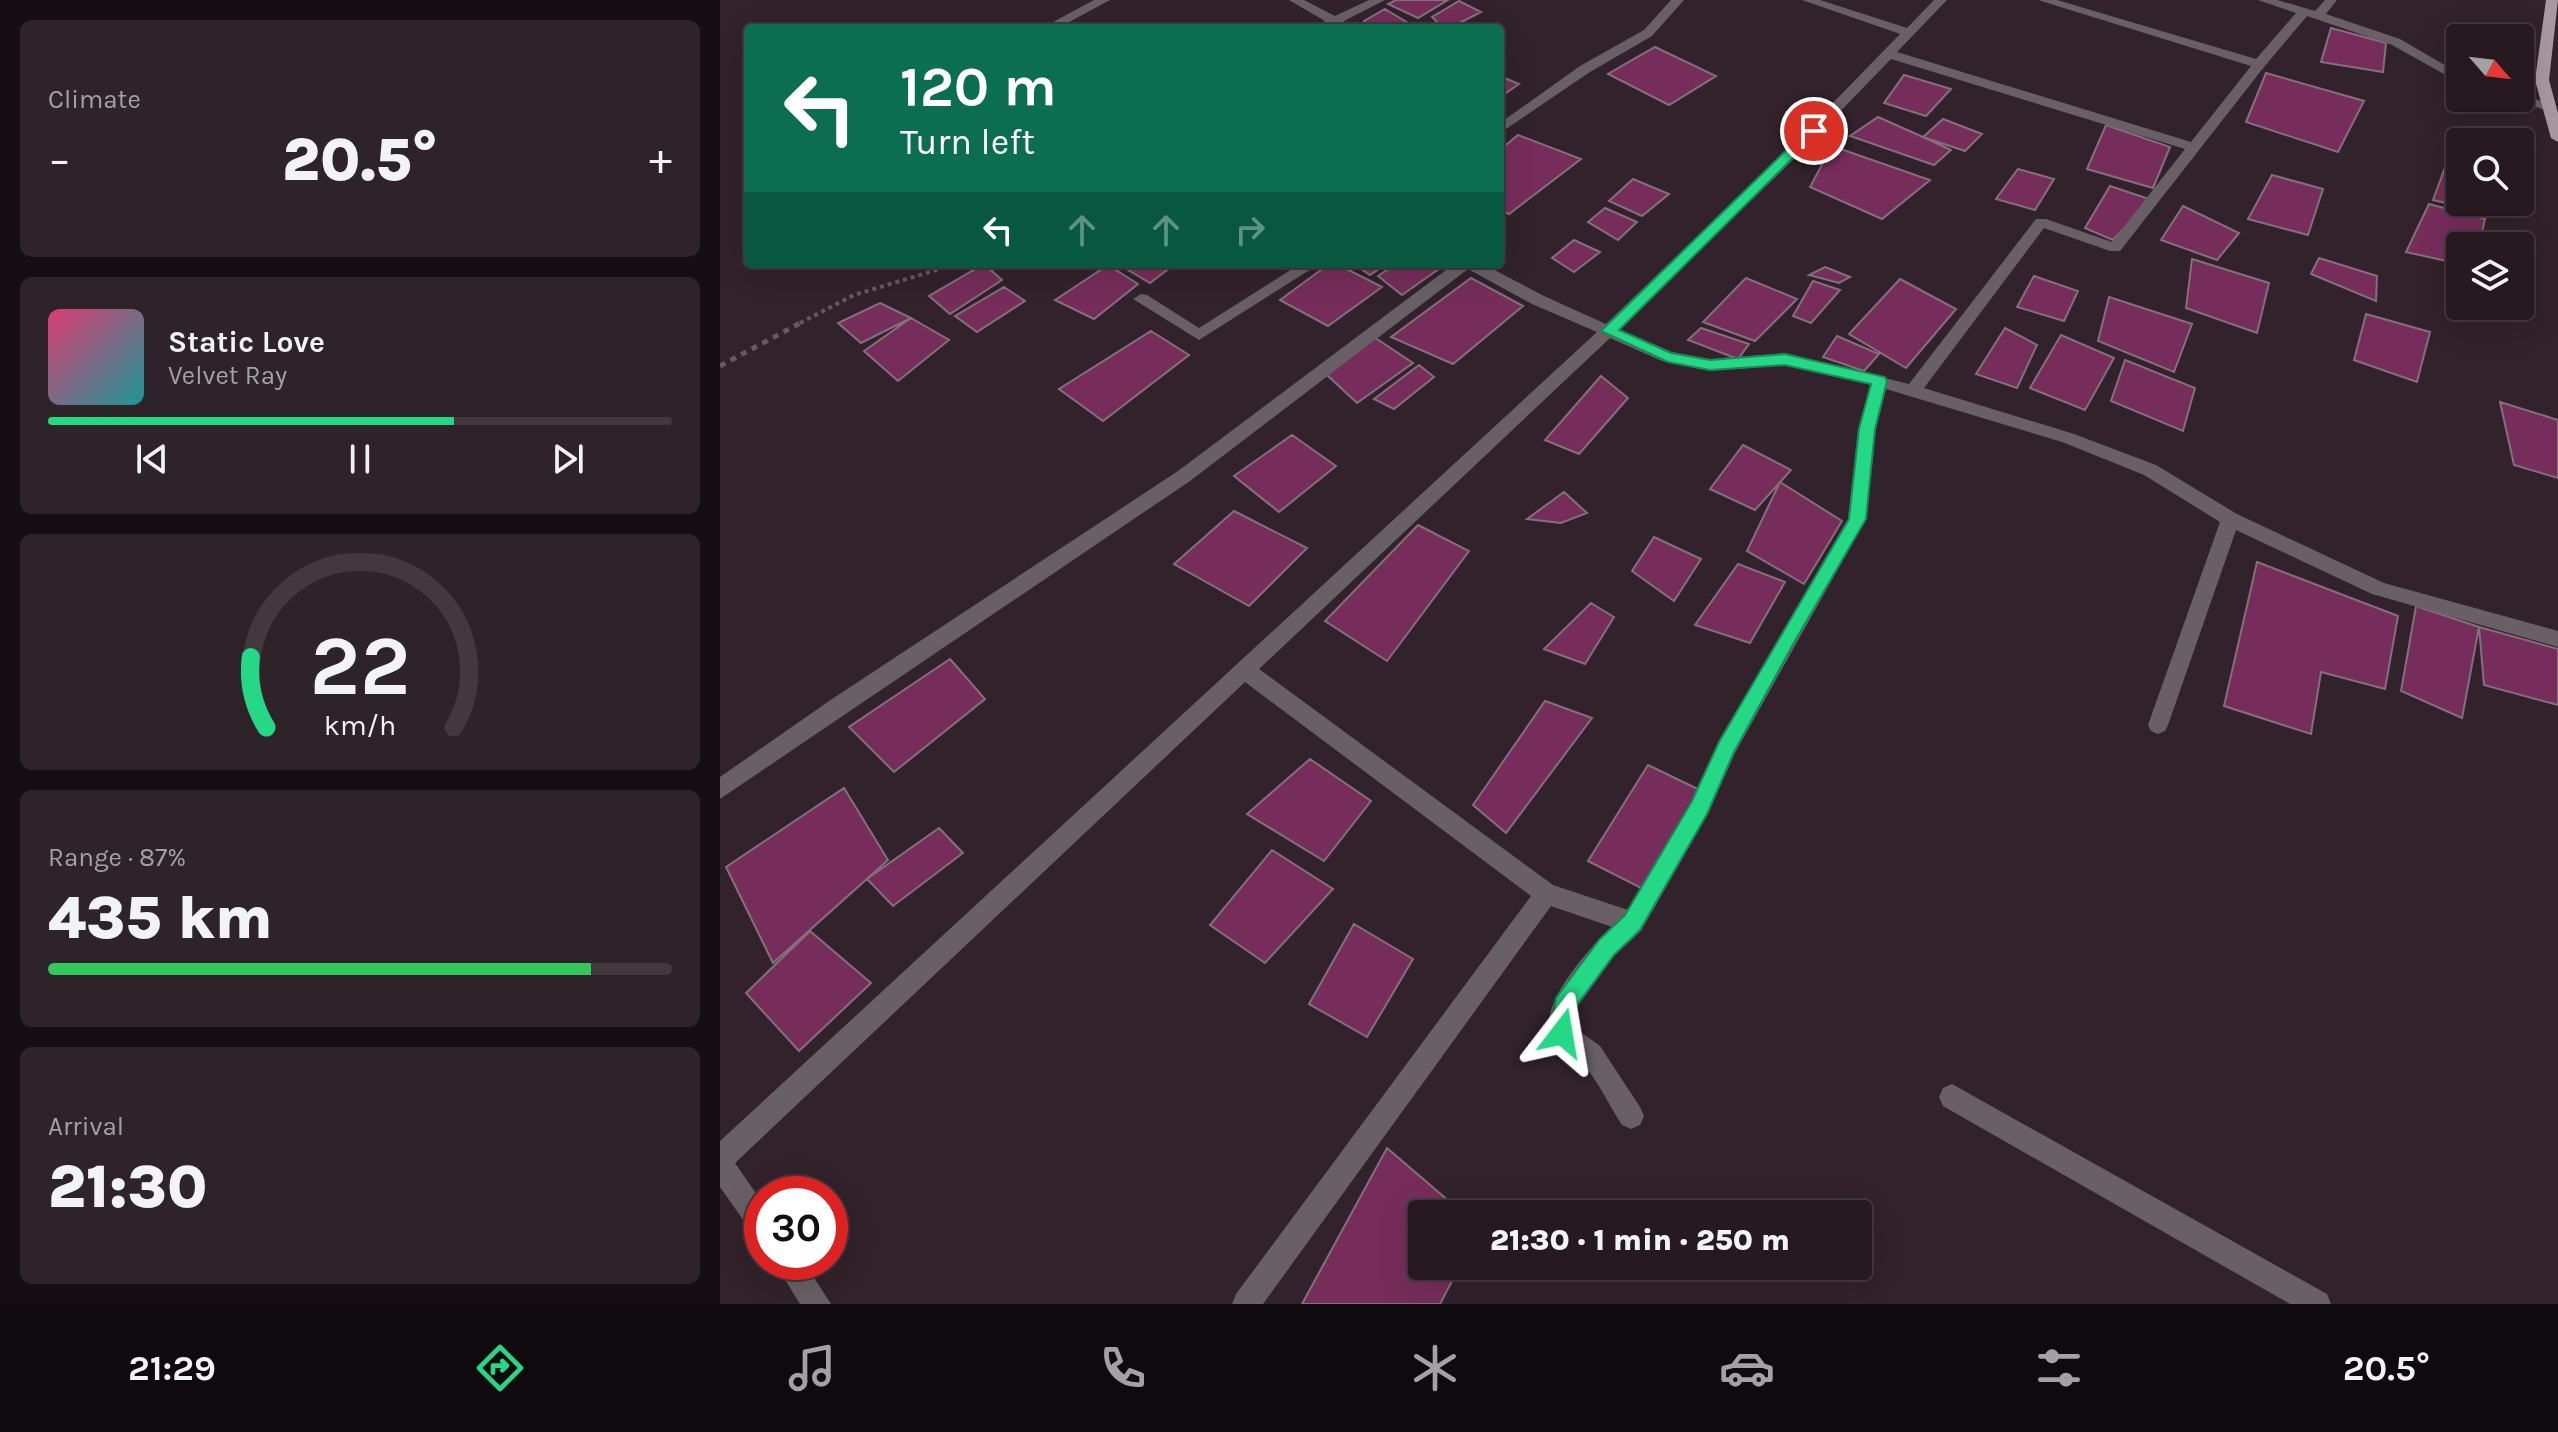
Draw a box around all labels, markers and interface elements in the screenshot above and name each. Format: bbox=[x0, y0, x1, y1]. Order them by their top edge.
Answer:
north arrow bbox=[2446, 24, 2534, 112]
map controls bbox=[2446, 24, 2534, 320]
text: 120 m bbox=[900, 54, 1057, 119]
icon: left bbox=[768, 56, 872, 160]
text: Climate bbox=[48, 84, 141, 115]
pin bbox=[1780, 97, 1848, 165]
icon: arrive bbox=[1792, 109, 1836, 153]
text: Turn left bbox=[900, 121, 1035, 163]
text: 20.5° bbox=[282, 125, 438, 195]
button: search bbox=[2446, 128, 2534, 216]
text: − bbox=[48, 134, 71, 185]
text: + bbox=[649, 134, 672, 185]
icon: left bbox=[976, 208, 1020, 252]
icon: ahead bbox=[1060, 208, 1104, 252]
icon: ahead bbox=[1144, 208, 1188, 252]
icon: right bbox=[1228, 208, 1272, 252]
button: layers bbox=[2446, 232, 2534, 320]
text: Static Love bbox=[168, 324, 325, 360]
text: Velvet Ray bbox=[168, 360, 287, 391]
icon: previous bbox=[130, 437, 174, 481]
icon: pause bbox=[338, 437, 382, 481]
icon: next bbox=[546, 437, 590, 481]
text: 22 bbox=[310, 618, 410, 715]
text: km/h bbox=[324, 709, 396, 742]
text: Range · 87% bbox=[48, 842, 186, 873]
text: 435 km bbox=[48, 883, 273, 953]
position arrow bbox=[1520, 991, 1604, 1075]
text: Arrival bbox=[48, 1111, 124, 1142]
text: 21:30 bbox=[48, 1152, 207, 1222]
speed limit sign: 30 bbox=[744, 1176, 848, 1280]
text: 21:30 · 1 min · 250 m bbox=[1490, 1222, 1790, 1258]
icon: directions bbox=[472, 1340, 528, 1396]
icon: music bbox=[784, 1340, 840, 1396]
icon: phone bbox=[1095, 1340, 1151, 1396]
icon: climate bbox=[1407, 1340, 1463, 1396]
icon: car bbox=[1719, 1340, 1775, 1396]
icon: filters bbox=[2031, 1340, 2087, 1396]
text: 21:29 bbox=[128, 1347, 216, 1389]
text: 20.5° bbox=[2343, 1347, 2430, 1389]

